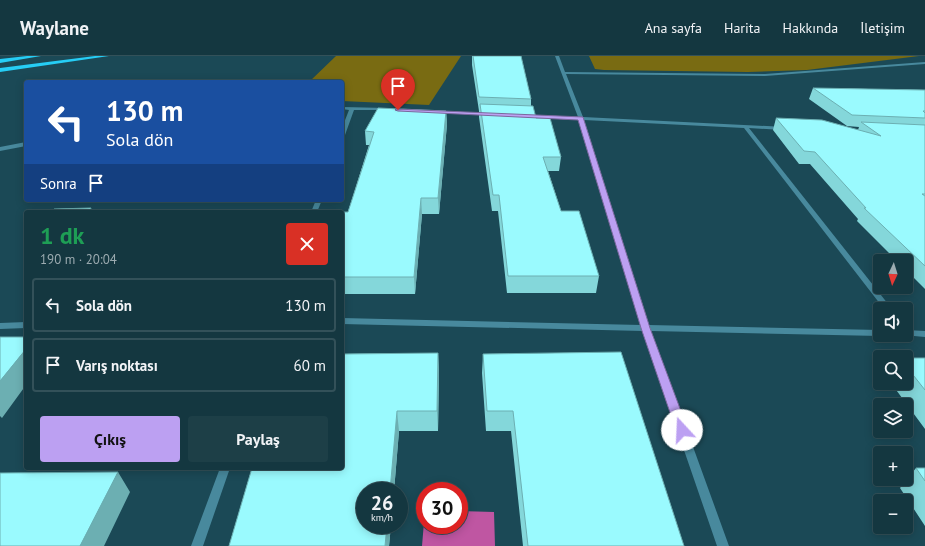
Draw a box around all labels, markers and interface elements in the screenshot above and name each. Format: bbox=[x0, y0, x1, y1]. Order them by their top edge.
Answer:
text: Waylane bbox=[20, 16, 89, 40]
text: Ana sayfa bbox=[645, 19, 702, 37]
text: Harita bbox=[724, 19, 761, 37]
text: Hakkında bbox=[783, 19, 838, 37]
text: İletişim bbox=[860, 19, 905, 37]
pin bbox=[381, 69, 415, 110]
icon: arrive bbox=[387, 75, 409, 97]
text: 130 m bbox=[106, 92, 183, 129]
icon: left bbox=[40, 96, 92, 148]
text: Sola dön bbox=[106, 128, 173, 151]
icon: arrive bbox=[85, 172, 107, 194]
text: Sonra bbox=[40, 174, 77, 193]
text: 1 dk bbox=[40, 220, 84, 251]
button: close bbox=[286, 223, 328, 265]
text: 190 m · 20:04 bbox=[40, 251, 117, 268]
north arrow bbox=[873, 254, 913, 294]
map controls bbox=[873, 254, 913, 534]
icon: left bbox=[42, 294, 64, 316]
text: Sola dön bbox=[76, 296, 132, 315]
text: 130 m bbox=[285, 296, 326, 315]
button: sound bbox=[873, 302, 913, 342]
button: search bbox=[873, 350, 913, 390]
icon: arrive bbox=[42, 354, 64, 376]
text: Varış noktası bbox=[76, 356, 158, 375]
text: 60 m bbox=[293, 356, 326, 375]
button: layers bbox=[873, 398, 913, 438]
position arrow bbox=[661, 409, 703, 451]
button: Çıkış bbox=[40, 416, 180, 462]
button: Paylaş bbox=[188, 416, 328, 462]
button: + bbox=[873, 446, 913, 486]
speed limit sign: 30 bbox=[416, 482, 468, 534]
text: 26 bbox=[371, 490, 393, 516]
button: − bbox=[873, 494, 913, 534]
text: km/h bbox=[371, 511, 393, 524]

